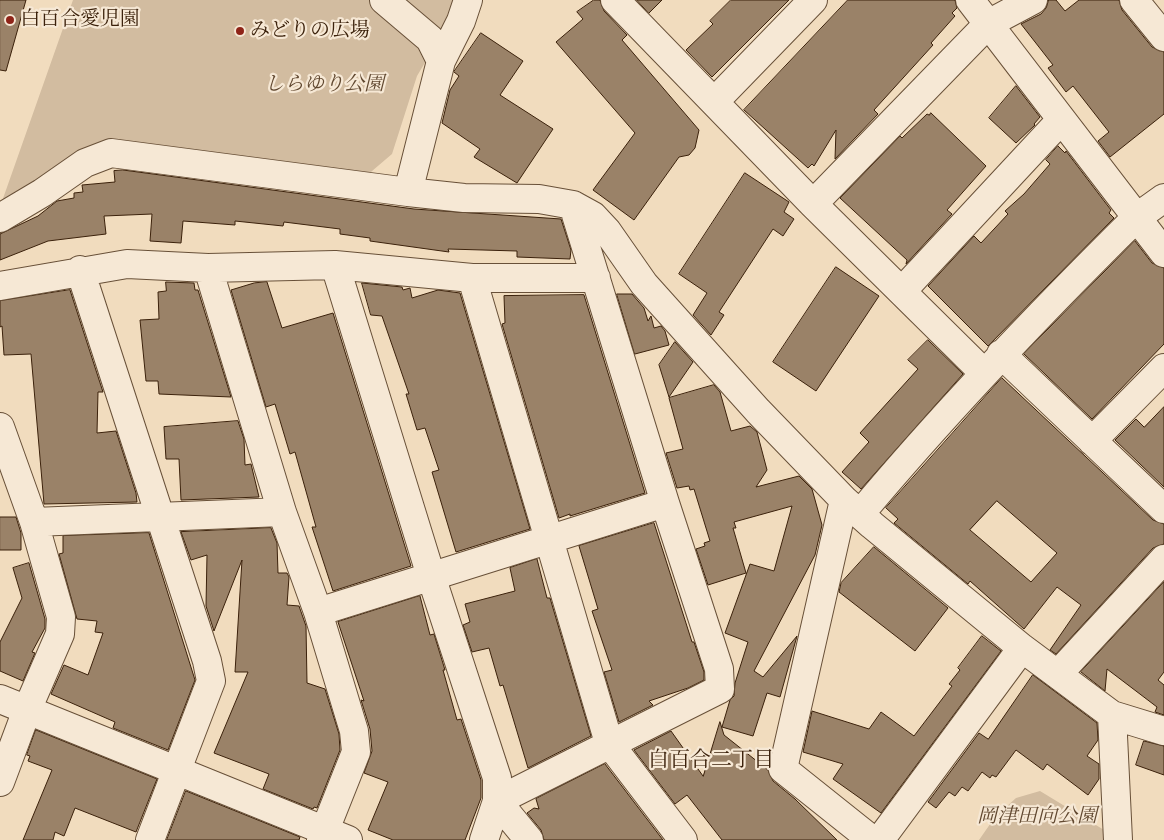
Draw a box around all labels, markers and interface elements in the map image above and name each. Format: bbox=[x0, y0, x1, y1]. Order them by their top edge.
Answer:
place label: 白百合愛児園 bbox=[20, 8, 140, 32]
marker: 白百合愛児園 bbox=[4, 14, 16, 26]
place label: みどりの広場 bbox=[250, 19, 370, 43]
marker: みどりの広場 bbox=[234, 25, 246, 37]
park label: しらゆり公園 bbox=[264, 73, 384, 97]
district label: 白百合二丁目 bbox=[648, 748, 774, 774]
park label: 岡津田向公園 bbox=[977, 805, 1097, 829]

